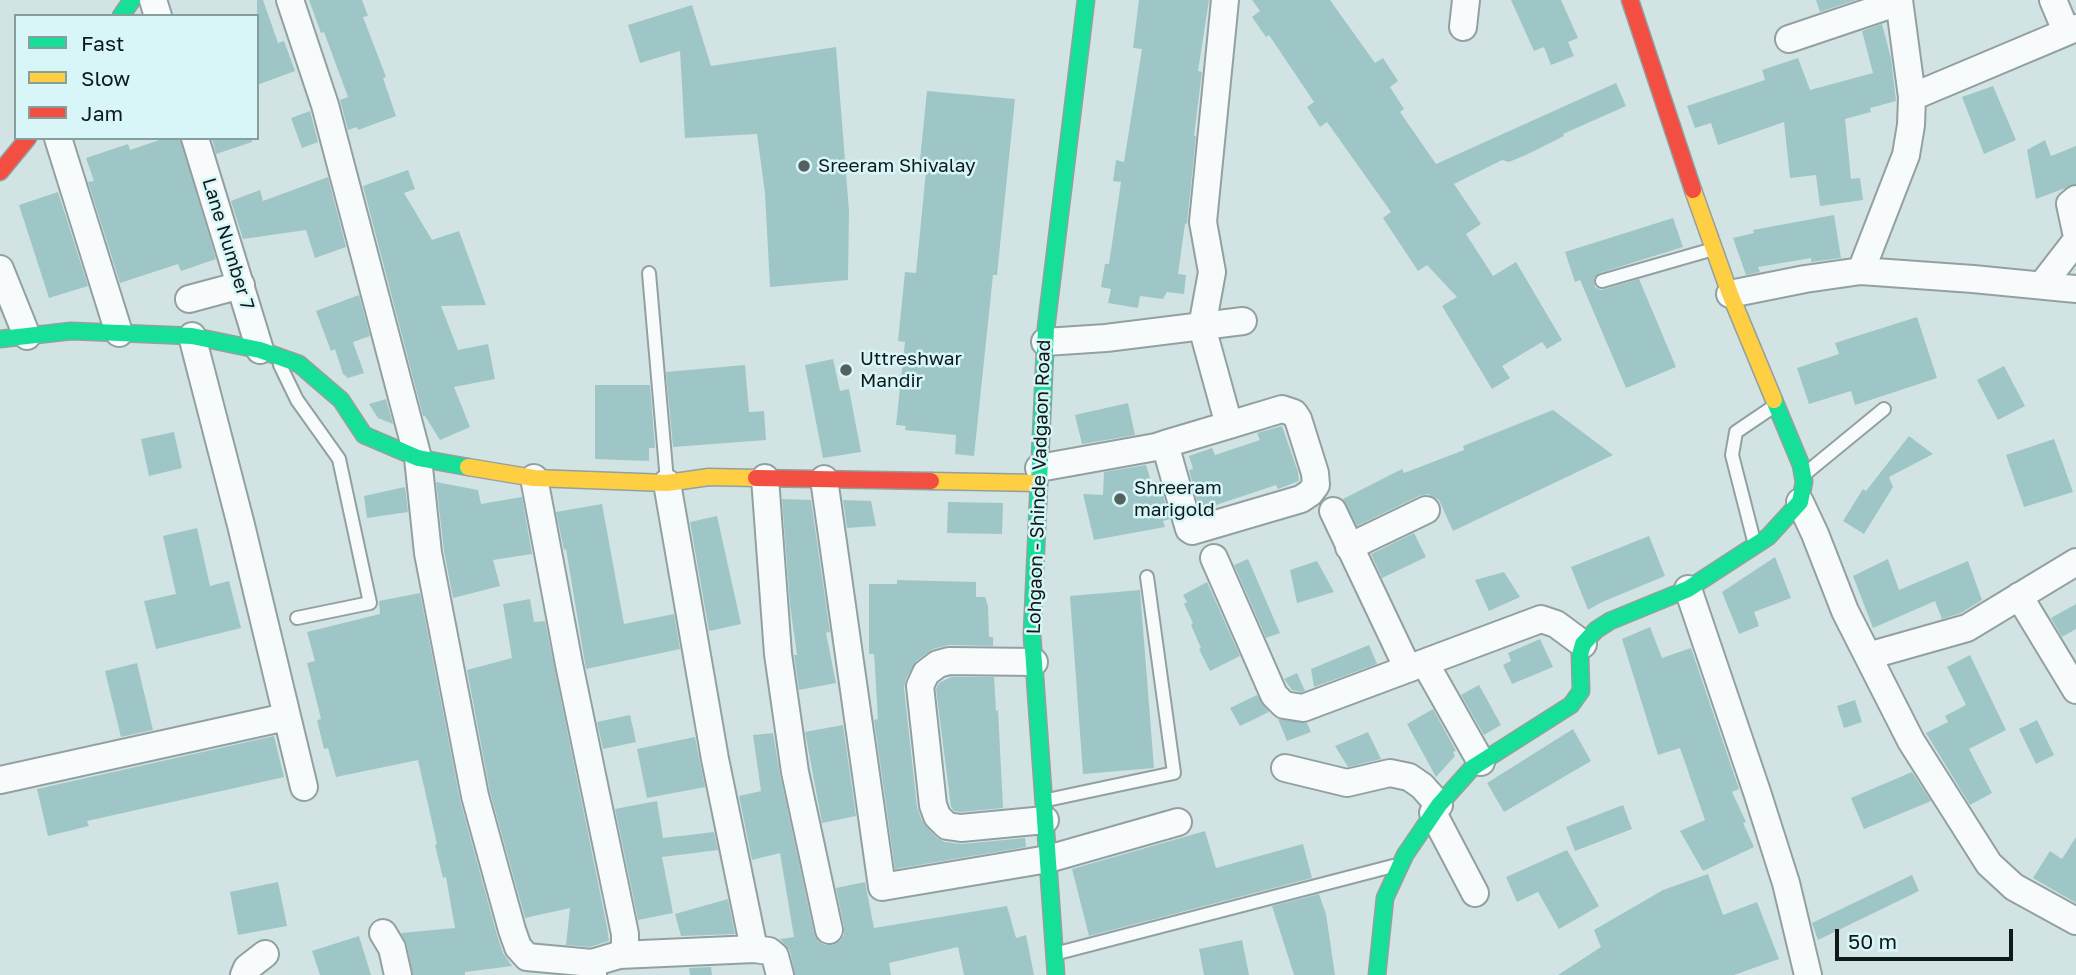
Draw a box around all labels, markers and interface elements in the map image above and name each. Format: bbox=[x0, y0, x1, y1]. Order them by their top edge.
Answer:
legend bbox=[14, 14, 259, 140]
text: Fast bbox=[81, 30, 124, 56]
text: Slow bbox=[81, 65, 130, 91]
text: Jam bbox=[81, 100, 123, 126]
place label: Sreeram Shivalay bbox=[818, 155, 976, 177]
marker: Sreeram Shivalay bbox=[796, 158, 812, 174]
street label: Lane Number 7 bbox=[197, 175, 259, 313]
street label: Lohgaon - Shinde Vadgaon Road bbox=[1022, 339, 1056, 635]
place label: Uttreshwar Mandir bbox=[860, 348, 962, 392]
marker: Uttreshwar Mandir bbox=[838, 362, 854, 378]
place label: Shreeram marigold bbox=[1134, 477, 1222, 521]
marker: Shreeram marigold bbox=[1112, 491, 1128, 507]
scale bar bbox=[1838, 916, 2016, 960]
text: 50 m bbox=[1848, 928, 1897, 954]

